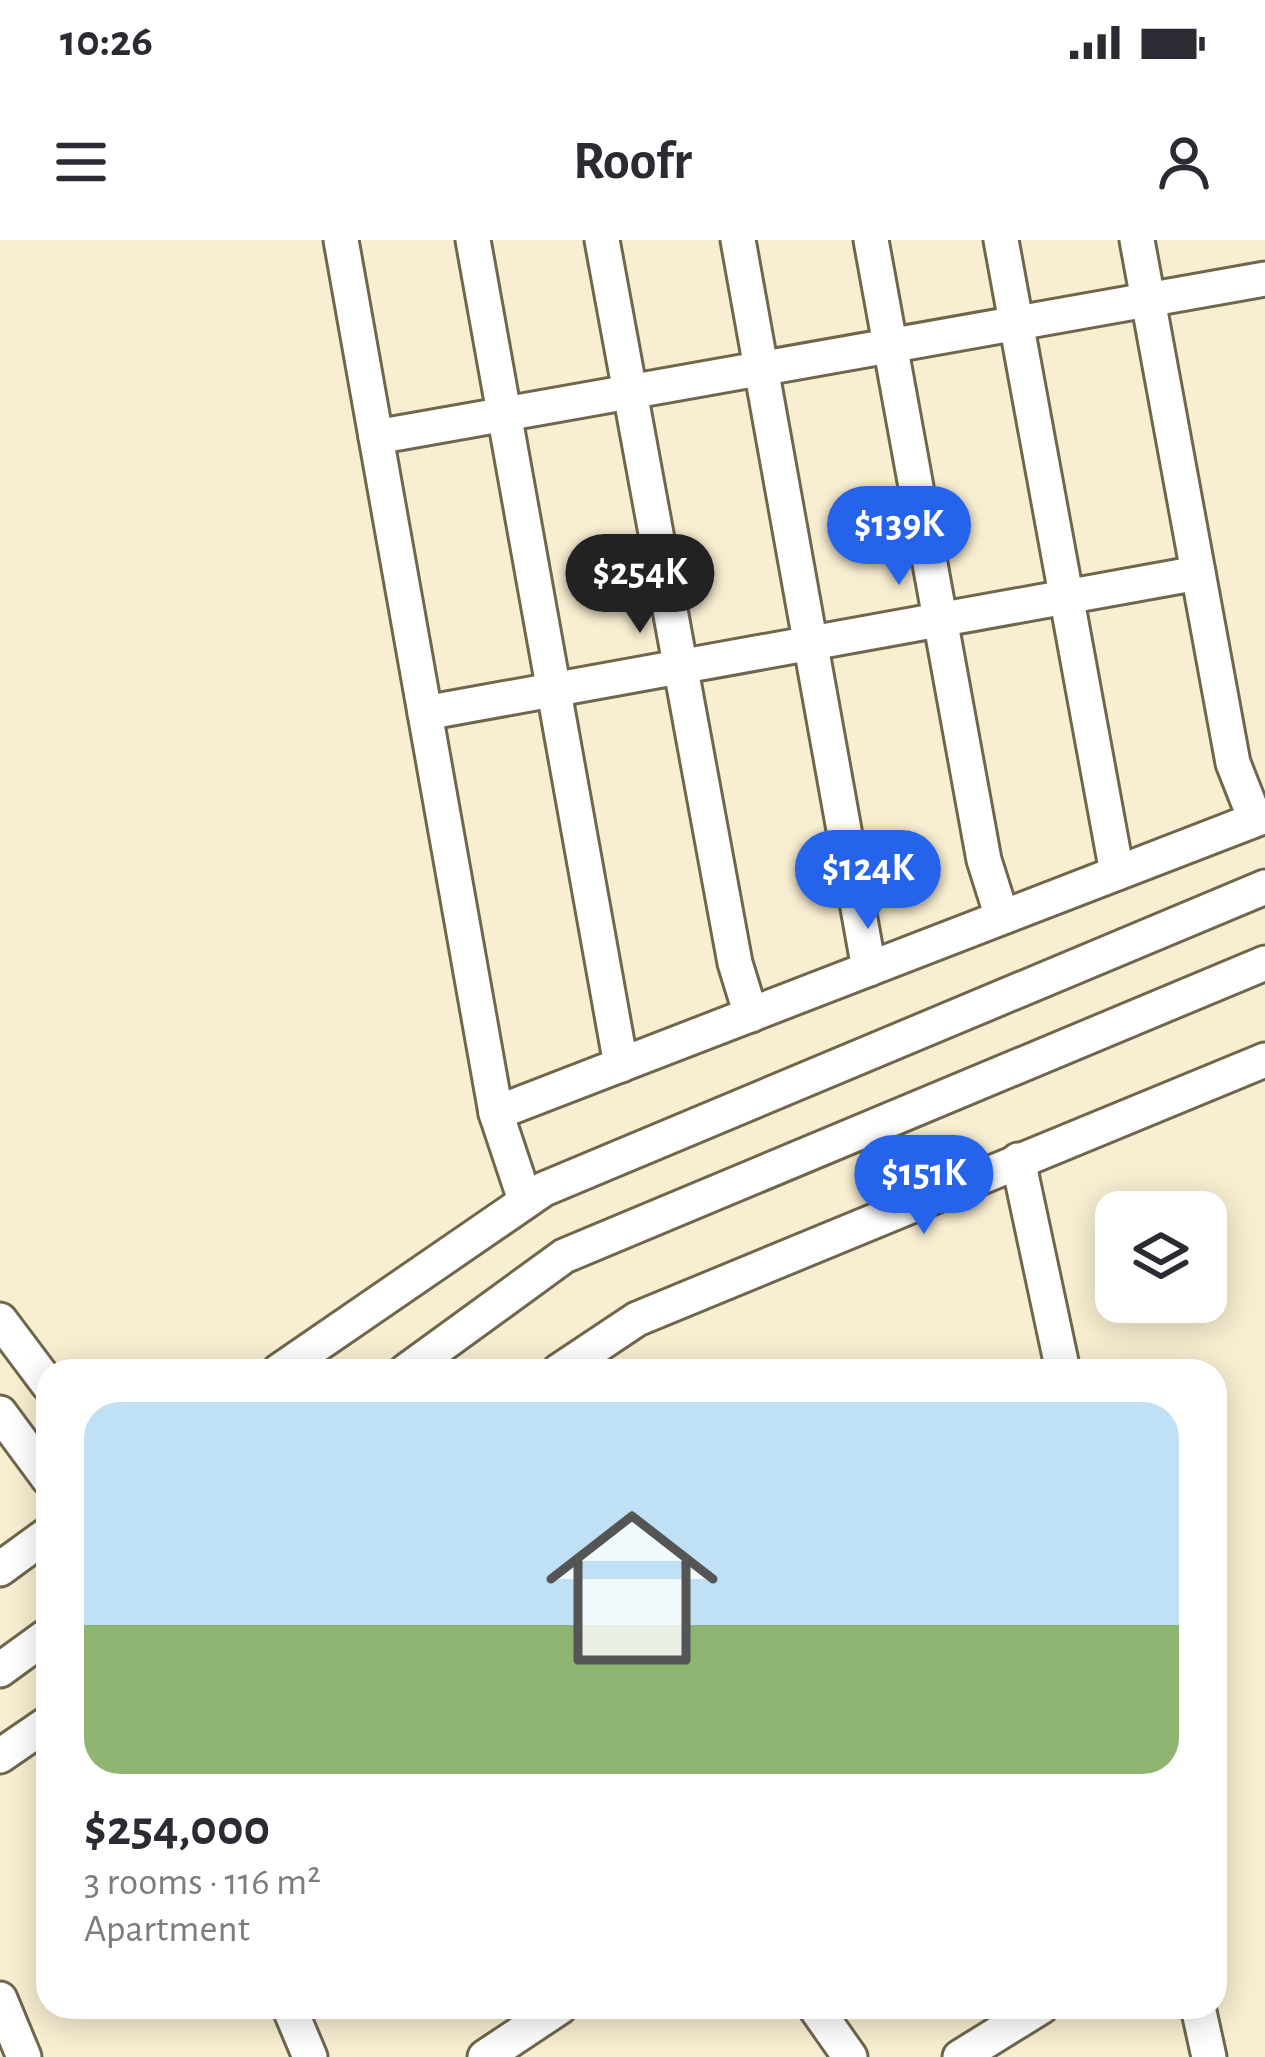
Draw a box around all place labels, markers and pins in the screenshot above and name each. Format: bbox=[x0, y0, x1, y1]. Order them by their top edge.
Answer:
pin: $139K bbox=[815, 486, 983, 588]
pin: $254K bbox=[556, 534, 724, 636]
pin: $124K bbox=[784, 830, 952, 932]
pin: $151K bbox=[840, 1135, 1008, 1237]

